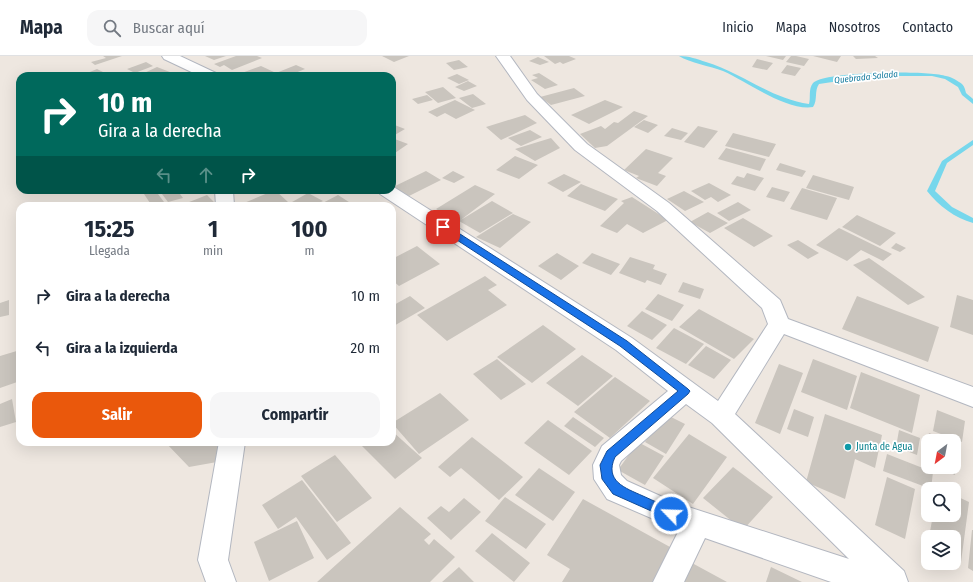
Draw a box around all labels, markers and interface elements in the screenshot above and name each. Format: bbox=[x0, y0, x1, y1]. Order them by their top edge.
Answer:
search box bbox=[87, 10, 367, 46]
text: Mapa bbox=[20, 16, 63, 39]
icon: search bbox=[101, 17, 123, 39]
text: Buscar aquí bbox=[133, 19, 205, 37]
text: Inicio bbox=[722, 19, 754, 36]
text: Mapa bbox=[776, 19, 807, 36]
text: Nosotros bbox=[829, 19, 880, 36]
text: Contacto bbox=[902, 19, 953, 36]
water label: Quebrada Salada bbox=[834, 69, 899, 85]
text: 10 m bbox=[98, 86, 152, 119]
icon: right bbox=[32, 88, 84, 140]
text: Gira a la derecha bbox=[98, 120, 222, 142]
icon: left bbox=[153, 164, 175, 186]
icon: ahead bbox=[195, 164, 217, 186]
icon: right bbox=[237, 164, 259, 186]
pin bbox=[426, 210, 460, 244]
text: 15:25 bbox=[84, 215, 135, 243]
text: 1 bbox=[208, 215, 218, 243]
text: 100 bbox=[291, 215, 328, 243]
icon: arrive bbox=[432, 216, 454, 238]
text: Llegada bbox=[89, 243, 130, 258]
text: min bbox=[203, 243, 223, 258]
text: m bbox=[304, 243, 314, 258]
icon: right bbox=[32, 285, 54, 307]
text: Gira a la derecha bbox=[66, 287, 170, 305]
text: 10 m bbox=[351, 287, 380, 305]
icon: left bbox=[32, 337, 54, 359]
text: Gira a la izquierda bbox=[66, 339, 178, 357]
text: 20 m bbox=[351, 339, 380, 357]
button: Salir bbox=[32, 392, 202, 438]
button: Compartir bbox=[210, 392, 380, 438]
north arrow bbox=[921, 434, 961, 474]
map controls bbox=[921, 434, 961, 570]
place label: Junta de Agua bbox=[856, 441, 912, 453]
marker: Junta de Agua bbox=[843, 442, 853, 452]
button: search bbox=[921, 482, 961, 522]
position arrow bbox=[650, 493, 692, 535]
button: layers bbox=[921, 530, 961, 570]

